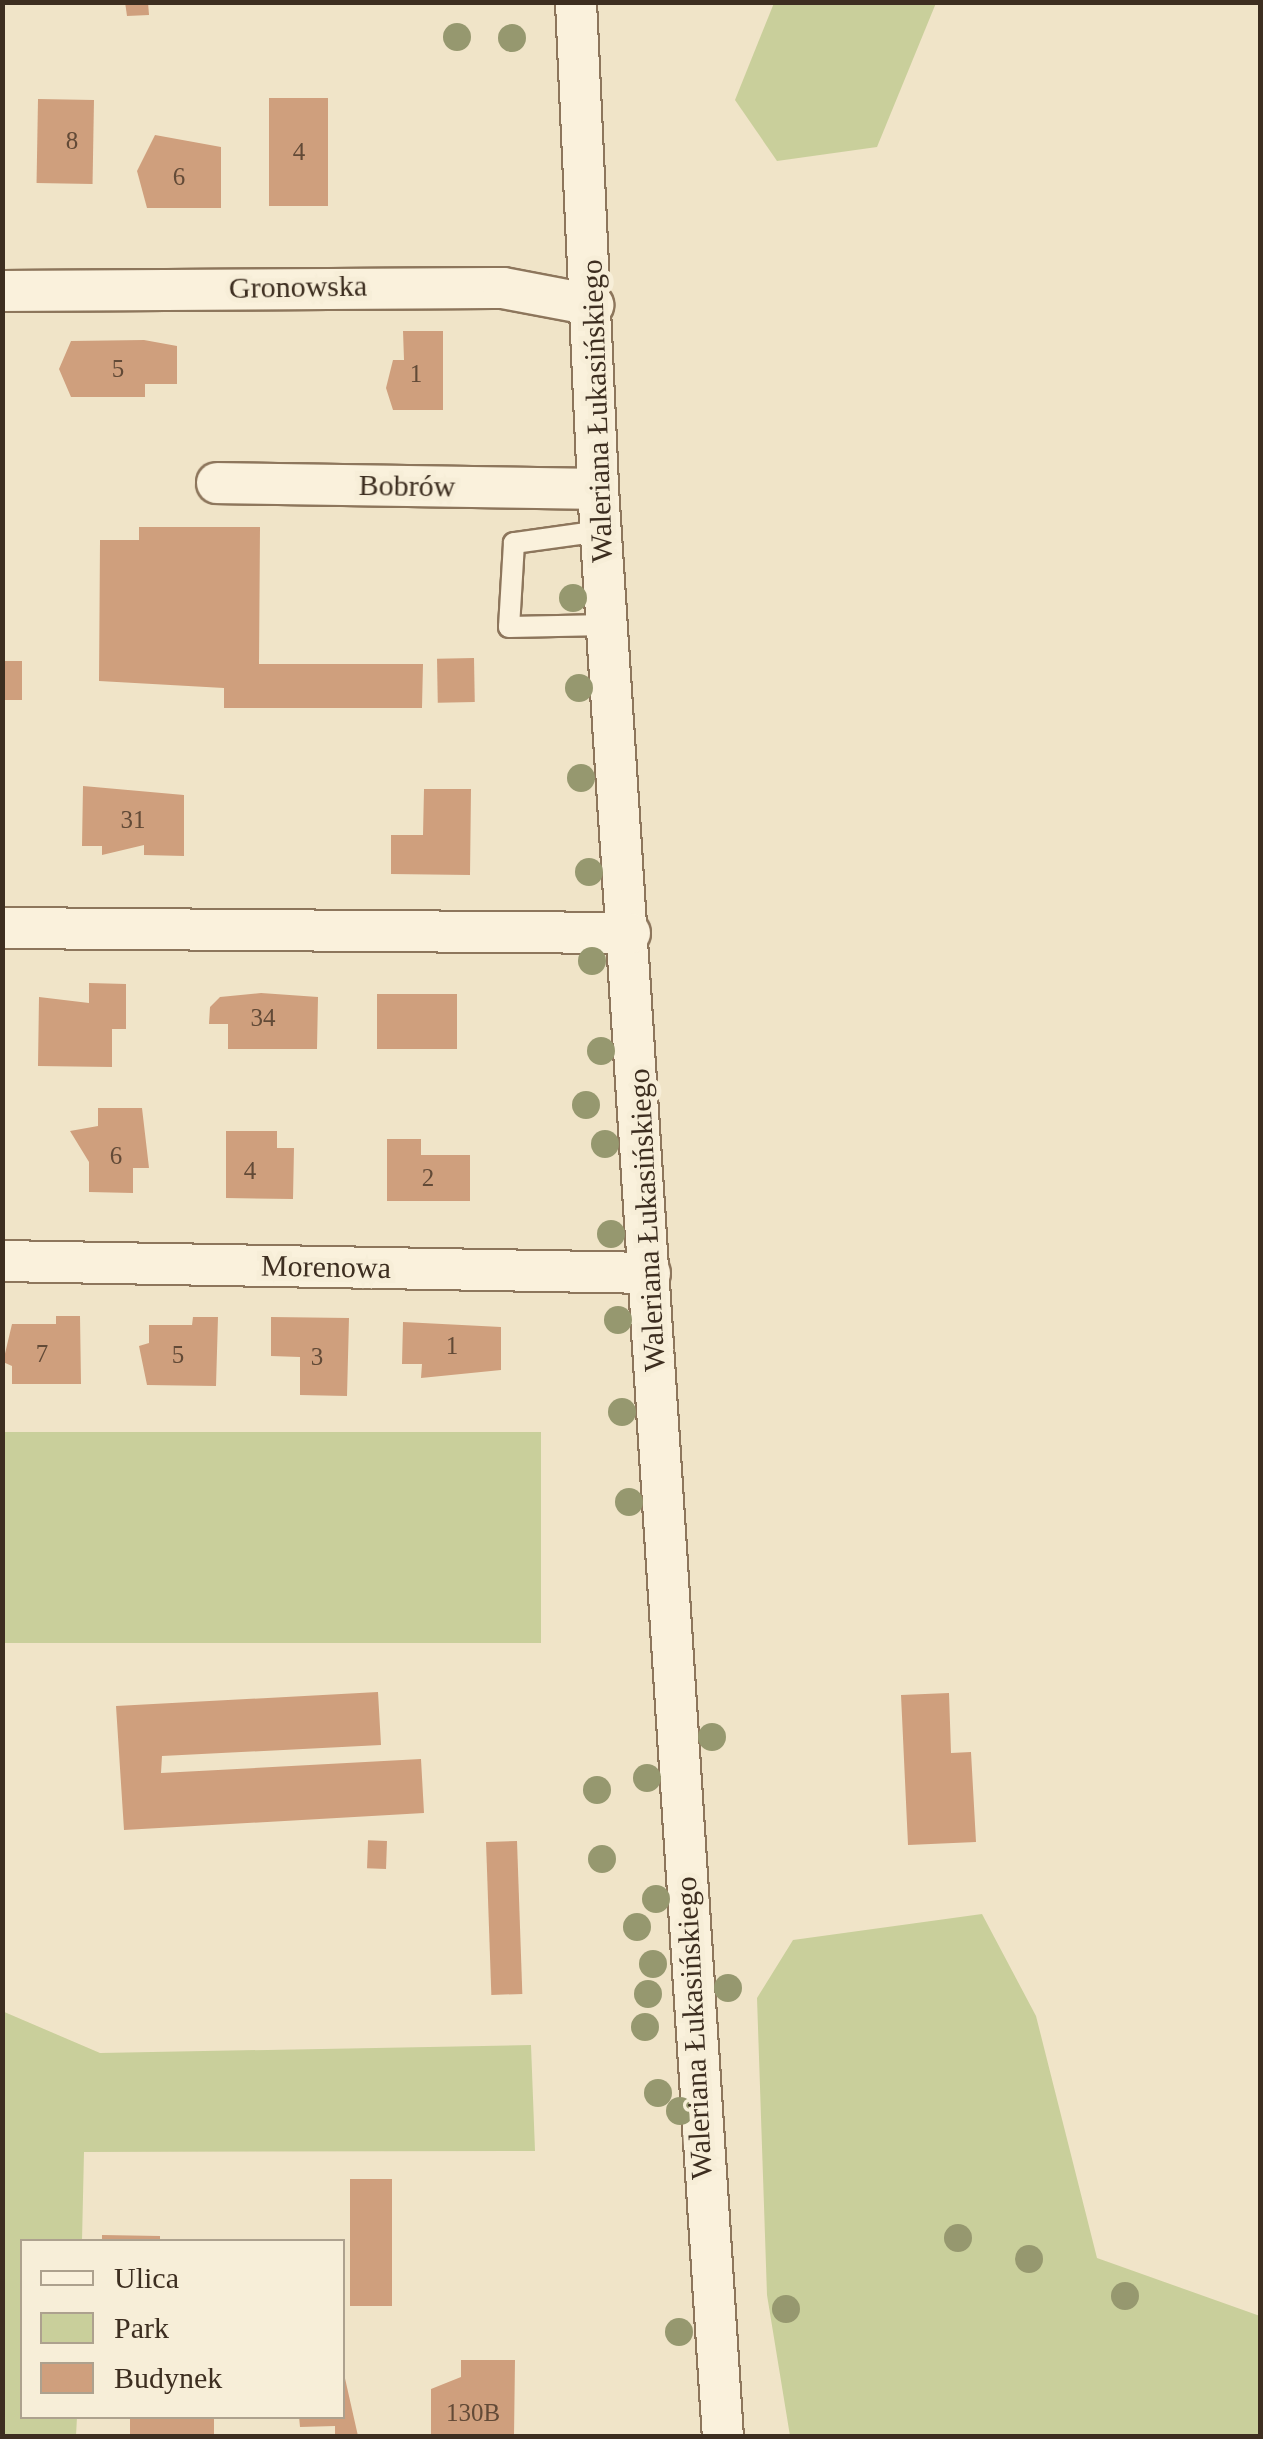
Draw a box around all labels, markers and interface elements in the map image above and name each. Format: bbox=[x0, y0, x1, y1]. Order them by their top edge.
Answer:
house number: 8 bbox=[66, 126, 78, 156]
house number: 4 bbox=[293, 137, 305, 167]
house number: 6 bbox=[173, 162, 185, 192]
street label: Waleriana Łukasińskiego bbox=[574, 259, 620, 563]
street label: Gronowska bbox=[229, 268, 367, 306]
house number: 5 bbox=[112, 354, 124, 384]
house number: 1 bbox=[410, 359, 422, 389]
street label: Bobrów bbox=[358, 467, 456, 505]
house number: 31 bbox=[120, 805, 146, 835]
house number: 34 bbox=[250, 1003, 276, 1033]
street label: Waleriana Łukasińskiego bbox=[621, 1068, 673, 1372]
house number: 6 bbox=[110, 1141, 122, 1171]
house number: 4 bbox=[244, 1156, 256, 1186]
house number: 2 bbox=[422, 1163, 434, 1193]
street label: Morenowa bbox=[261, 1248, 391, 1286]
house number: 1 bbox=[446, 1331, 458, 1361]
house number: 7 bbox=[36, 1339, 48, 1369]
house number: 5 bbox=[172, 1340, 184, 1370]
house number: 3 bbox=[311, 1342, 323, 1372]
street label: Waleriana Łukasińskiego bbox=[668, 1876, 720, 2180]
legend bbox=[20, 2239, 345, 2419]
text: Ulica bbox=[114, 2261, 179, 2294]
text: Park bbox=[114, 2311, 169, 2344]
text: Budynek bbox=[114, 2361, 222, 2394]
house number: 130B bbox=[446, 2398, 500, 2428]

